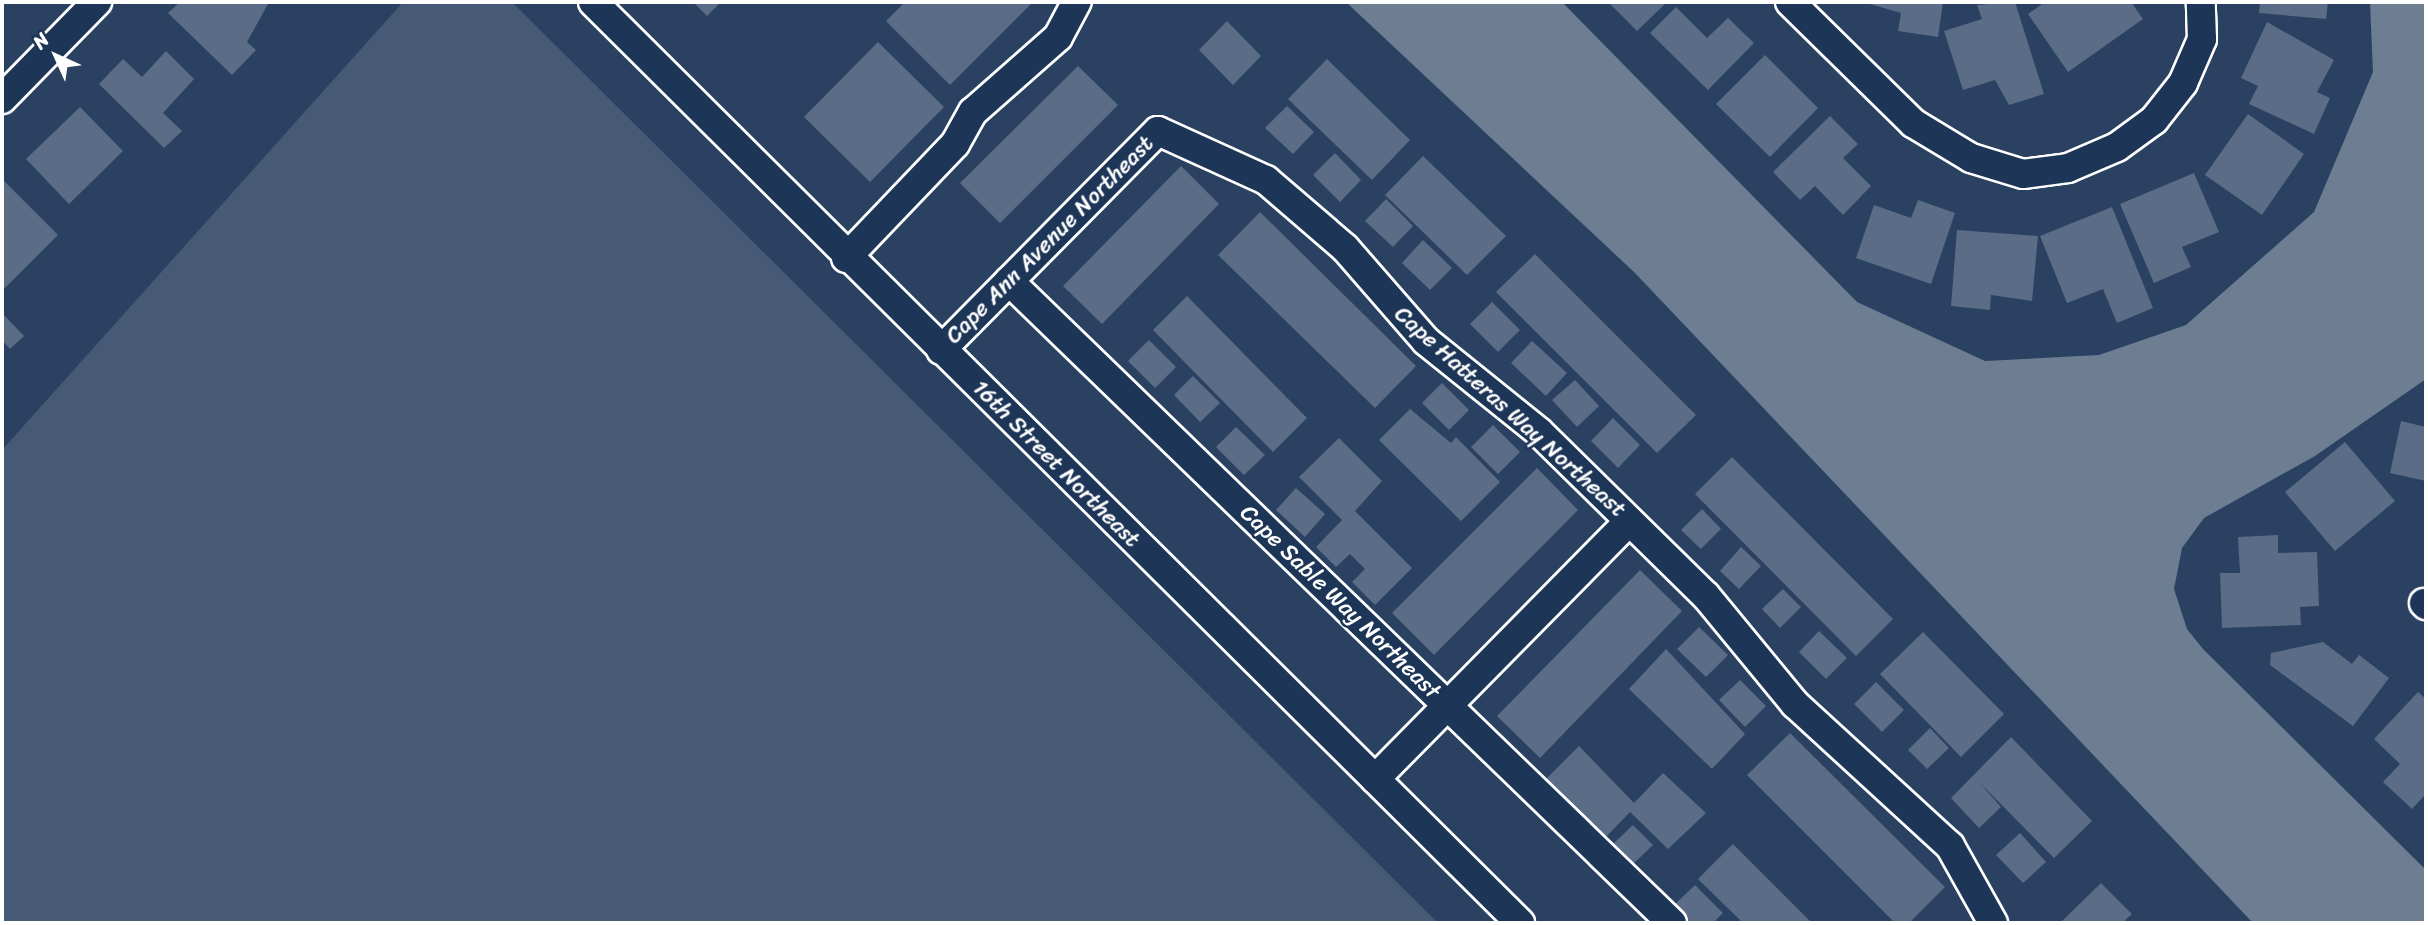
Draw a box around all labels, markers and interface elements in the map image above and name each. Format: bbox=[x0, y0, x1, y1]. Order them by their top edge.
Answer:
north arrow bbox=[21, 21, 91, 91]
text: N bbox=[24, 24, 57, 57]
street label: Cape Ann Avenue Northeast bbox=[940, 130, 1160, 350]
street label: Cape Hatteras Way Northeast bbox=[1388, 301, 1632, 523]
street label: 16th Street Northeast bbox=[966, 374, 1146, 554]
street label: Cape Sable Way Northeast bbox=[1234, 499, 1446, 705]

